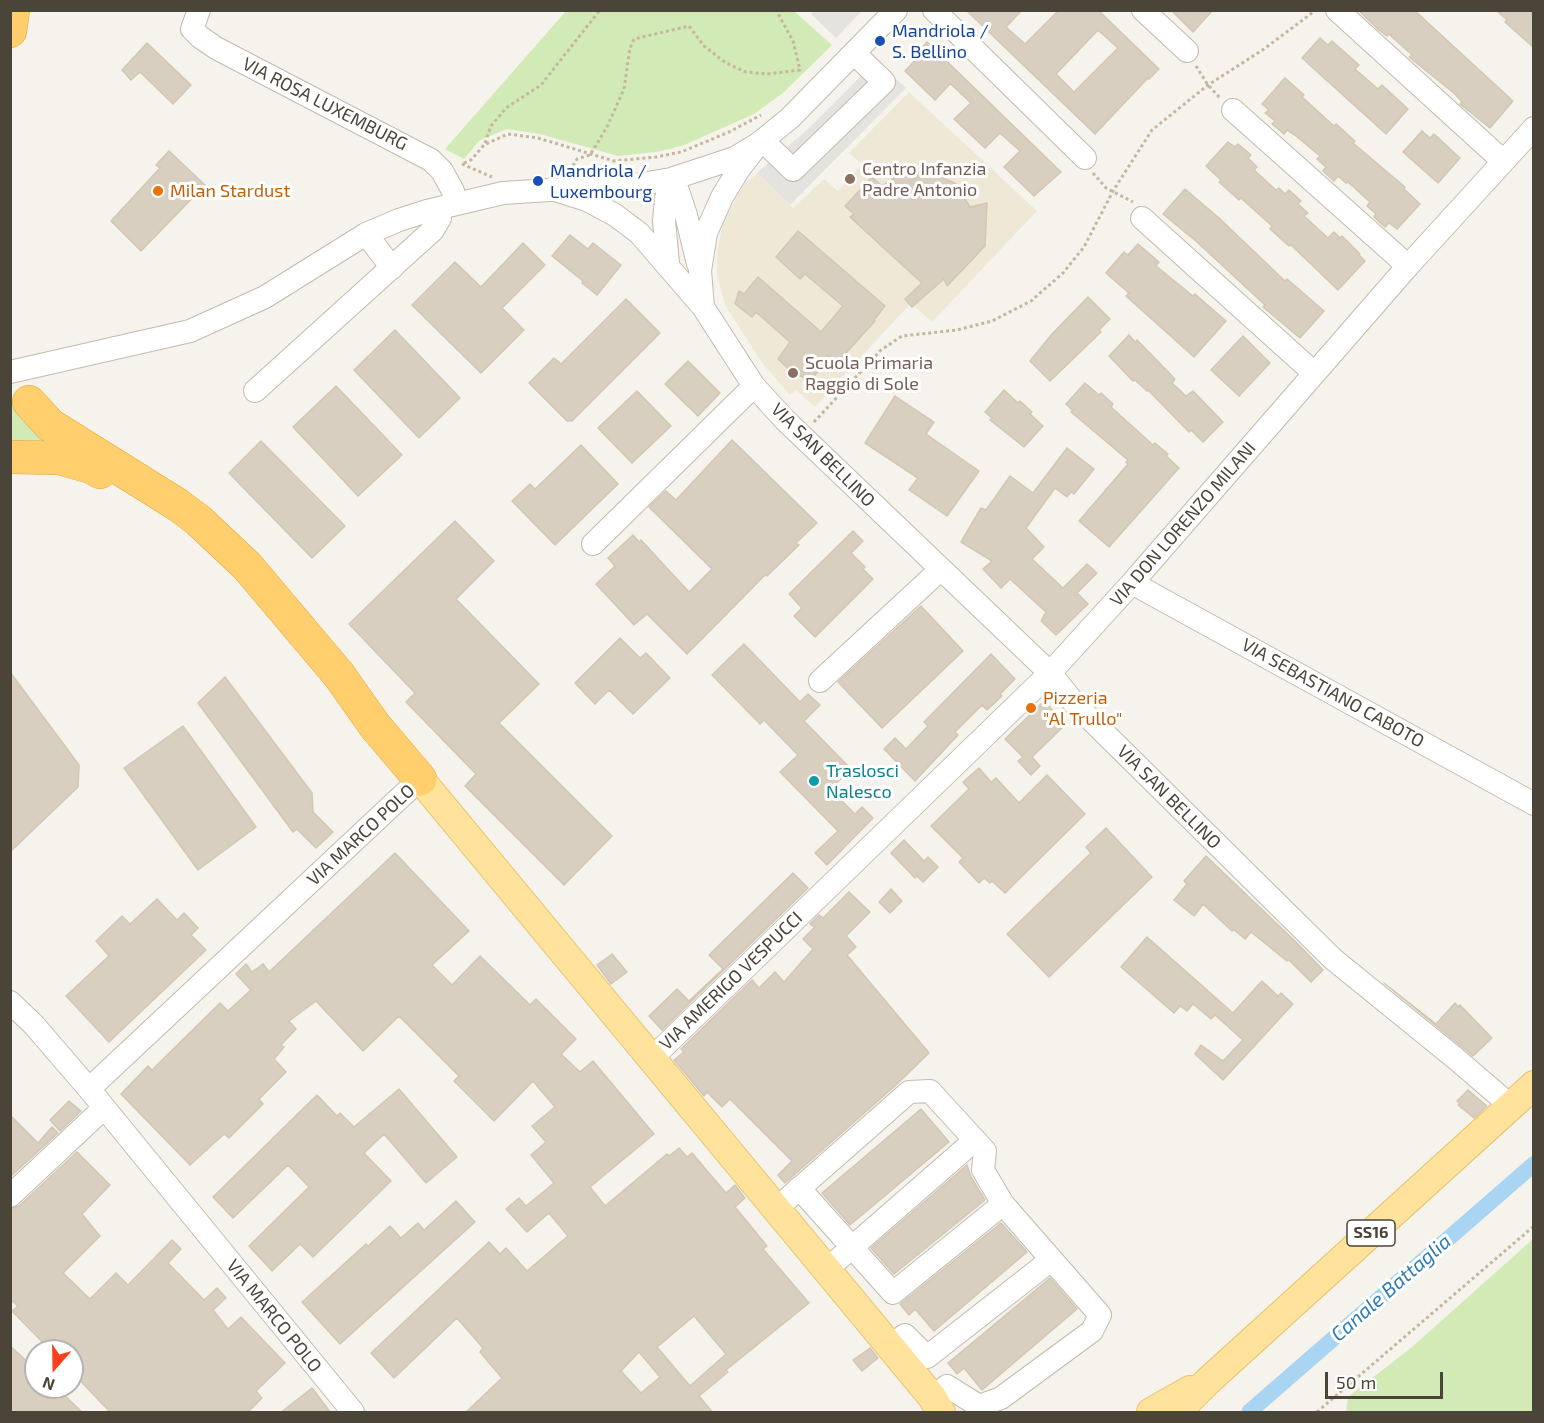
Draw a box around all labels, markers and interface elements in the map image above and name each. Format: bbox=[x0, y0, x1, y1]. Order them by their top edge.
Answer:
place label: Mandriola / S. Bellino bbox=[892, 20, 989, 63]
marker: Mandriola / S. Bellino bbox=[873, 34, 887, 48]
street label: VIA ROSA LUXEMBURG bbox=[239, 53, 411, 155]
place label: Centro Infanzia Padre Antonio bbox=[862, 158, 986, 201]
place label: Mandriola / Luxembourg bbox=[550, 160, 652, 202]
marker: Centro Infanzia Padre Antonio bbox=[843, 172, 857, 186]
marker: Mandriola / Luxembourg bbox=[531, 174, 545, 188]
place label: Milan Stardust bbox=[170, 180, 290, 202]
marker: Milan Stardust bbox=[151, 184, 165, 198]
place label: Scuola Primaria Raggio di Sole bbox=[805, 352, 933, 394]
marker: Scuola Primaria Raggio di Sole bbox=[786, 366, 800, 380]
street label: VIA SAN BELLINO bbox=[767, 399, 879, 511]
street label: VIA DON LORENZO MILANI bbox=[1106, 437, 1260, 611]
street label: VIA SEBASTIANO CABOTO bbox=[1238, 634, 1428, 752]
place label: Pizzeria "Al Trullo" bbox=[1043, 687, 1122, 730]
marker: Pizzeria "Al Trullo" bbox=[1024, 701, 1038, 715]
street label: VIA SAN BELLINO bbox=[1113, 741, 1225, 853]
place label: Traslosci Nalesco bbox=[826, 760, 899, 802]
marker: Traslosci Nalesco bbox=[807, 774, 821, 788]
street label: VIA MARCO POLO bbox=[303, 780, 419, 890]
street label: VIA AMERIGO VESPUCCI bbox=[655, 907, 807, 1055]
road number: SS16 bbox=[1347, 1220, 1395, 1246]
water label: Canale Battaglia bbox=[1326, 1229, 1456, 1347]
street label: VIA MARCO POLO bbox=[222, 1255, 326, 1377]
north arrow bbox=[24, 1339, 84, 1399]
scale bar bbox=[1328, 1360, 1446, 1398]
text: 50 m bbox=[1336, 1371, 1376, 1393]
text: N bbox=[40, 1374, 57, 1395]

